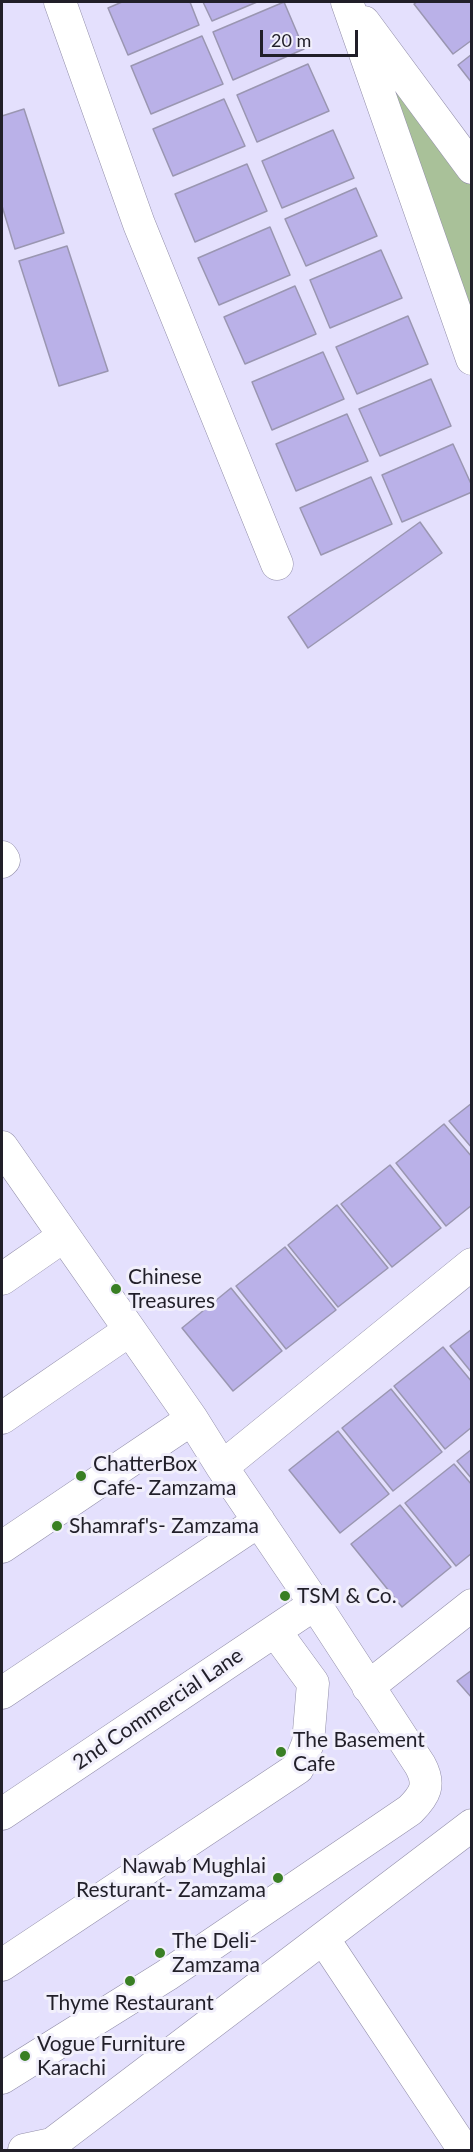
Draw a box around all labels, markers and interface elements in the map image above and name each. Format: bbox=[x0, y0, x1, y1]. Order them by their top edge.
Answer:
scale bar bbox=[263, 18, 360, 56]
text: 20 m bbox=[271, 29, 311, 51]
place label: Chinese Treasures bbox=[128, 1264, 215, 1314]
marker: Chinese Treasures bbox=[109, 1282, 123, 1296]
place label: ChatterBox Cafe- Zamzama bbox=[93, 1451, 237, 1501]
marker: ChatterBox Cafe- Zamzama bbox=[74, 1469, 88, 1483]
place label: Shamraf's- Zamzama bbox=[69, 1513, 259, 1539]
marker: Shamraf's- Zamzama bbox=[50, 1519, 64, 1533]
place label: TSM & Co. bbox=[297, 1583, 397, 1609]
marker: TSM & Co. bbox=[278, 1589, 292, 1603]
street label: 2nd Commercial Lane bbox=[68, 1643, 248, 1775]
place label: The Basement Cafe bbox=[293, 1727, 425, 1777]
marker: The Basement Cafe bbox=[274, 1745, 288, 1759]
place label: Nawab Mughlai Resturant- Zamzama bbox=[76, 1853, 266, 1903]
marker: Nawab Mughlai Resturant- Zamzama bbox=[271, 1871, 285, 1885]
place label: The Deli- Zamzama bbox=[172, 1928, 260, 1978]
marker: The Deli- Zamzama bbox=[153, 1946, 167, 1960]
marker: Thyme Restaurant bbox=[123, 1974, 137, 1988]
place label: Thyme Restaurant bbox=[46, 1990, 214, 2016]
place label: Vogue Furniture Karachi bbox=[37, 2031, 185, 2081]
marker: Vogue Furniture Karachi bbox=[18, 2049, 32, 2063]

